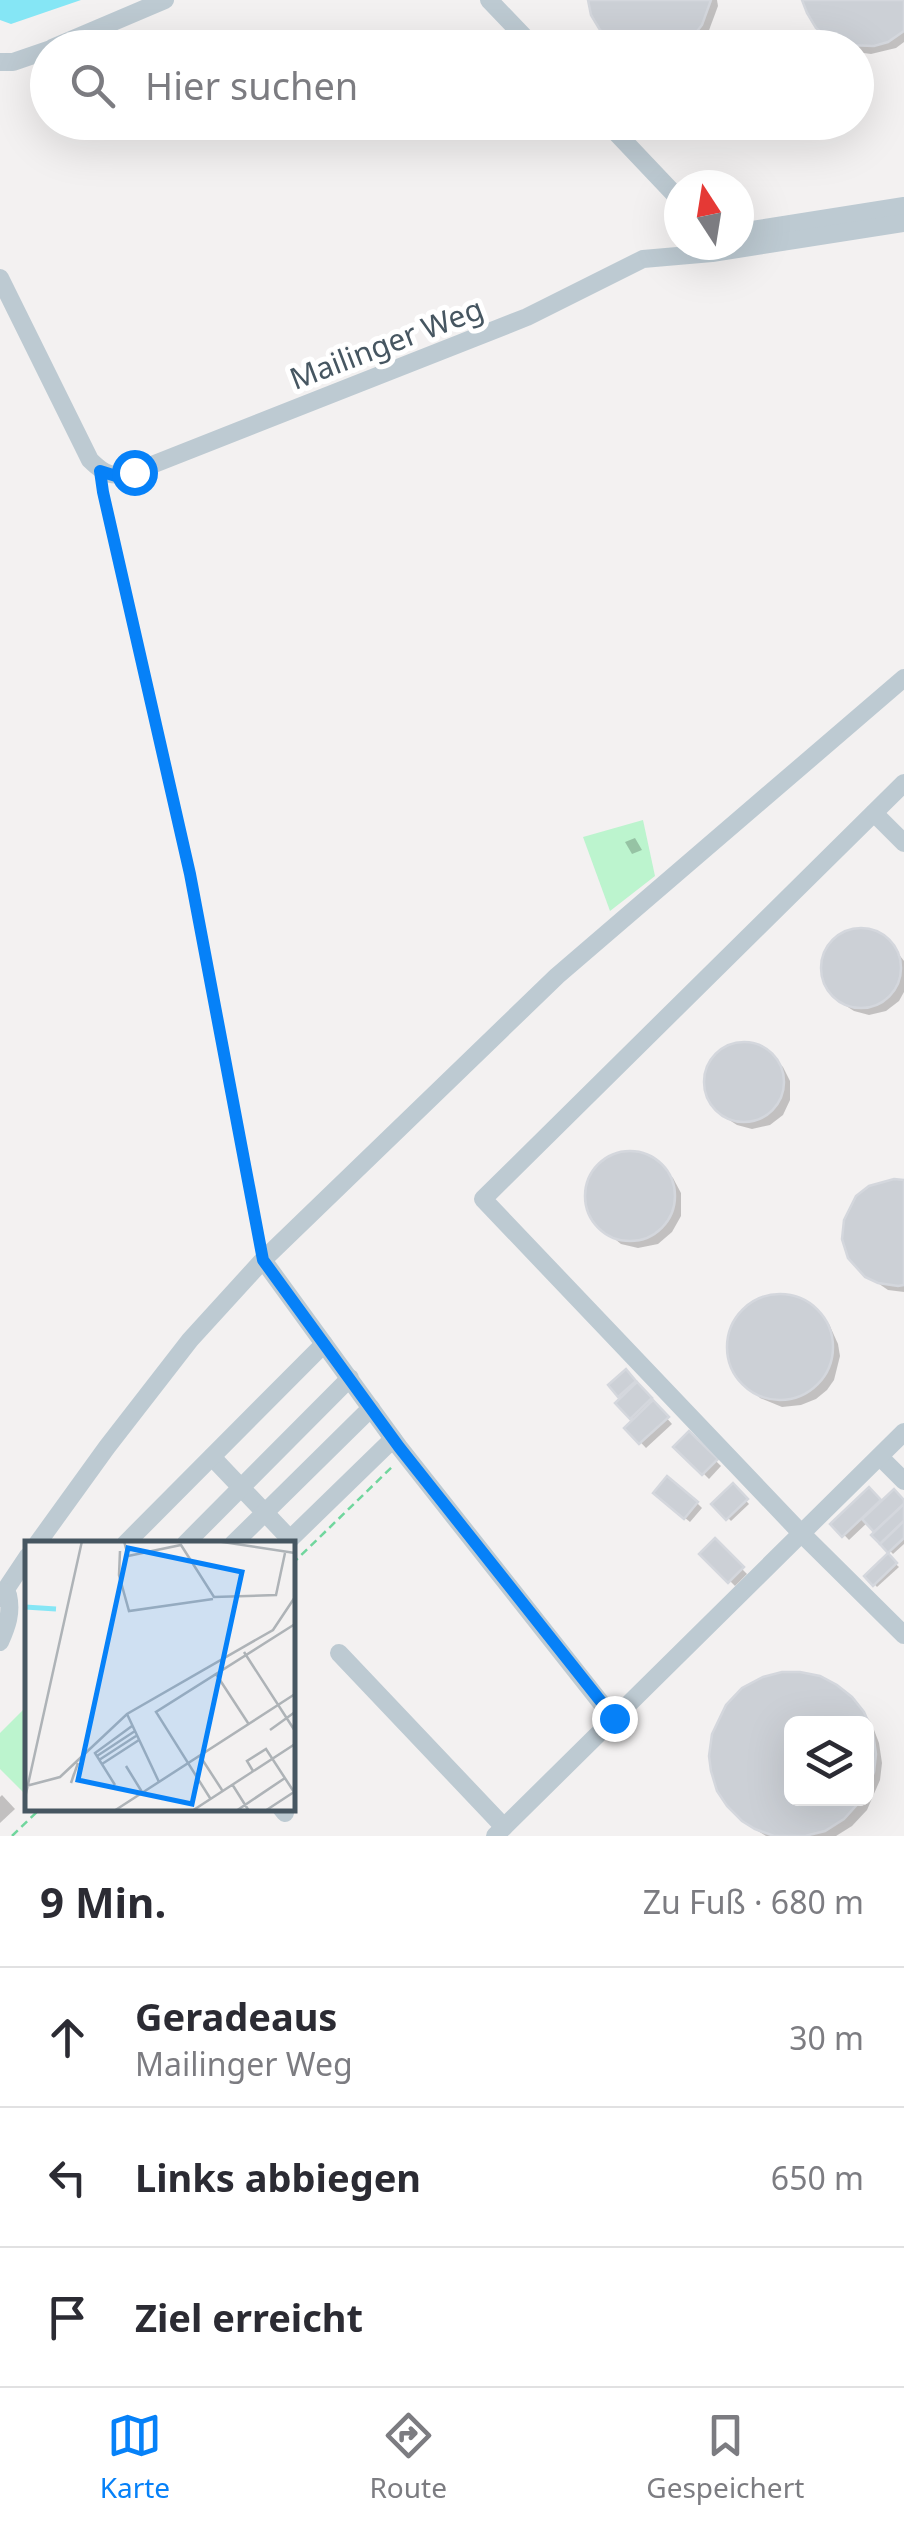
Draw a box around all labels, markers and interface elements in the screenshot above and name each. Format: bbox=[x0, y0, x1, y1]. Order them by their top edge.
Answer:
search box bbox=[30, 30, 874, 140]
icon: search bbox=[65, 58, 120, 113]
text: Hier suchen bbox=[145, 59, 358, 111]
north arrow bbox=[664, 170, 754, 260]
street label: Mailinger Weg bbox=[283, 287, 489, 399]
route start bbox=[112, 450, 158, 496]
inset map bbox=[25, 1541, 295, 1811]
route end bbox=[592, 1696, 638, 1742]
map controls bbox=[784, 1716, 874, 1806]
button: layers bbox=[784, 1716, 874, 1806]
text: 9 Min. bbox=[40, 1873, 166, 1930]
text: Zu Fuß · 680 m bbox=[643, 1880, 864, 1923]
text: Geradeaus bbox=[135, 1990, 337, 2042]
icon: ahead bbox=[40, 2010, 95, 2065]
text: 30 m bbox=[789, 2016, 864, 2059]
text: Mailinger Weg bbox=[135, 2042, 353, 2085]
icon: left bbox=[40, 2150, 95, 2205]
text: Links abbiegen bbox=[135, 2151, 421, 2203]
text: 650 m bbox=[771, 2156, 864, 2199]
icon: arrive bbox=[40, 2290, 95, 2345]
text: Ziel erreicht bbox=[135, 2291, 363, 2343]
tab: Karte bbox=[100, 2408, 170, 2506]
tab: Route bbox=[369, 2408, 447, 2506]
tab: Gespeichert bbox=[646, 2408, 804, 2506]

